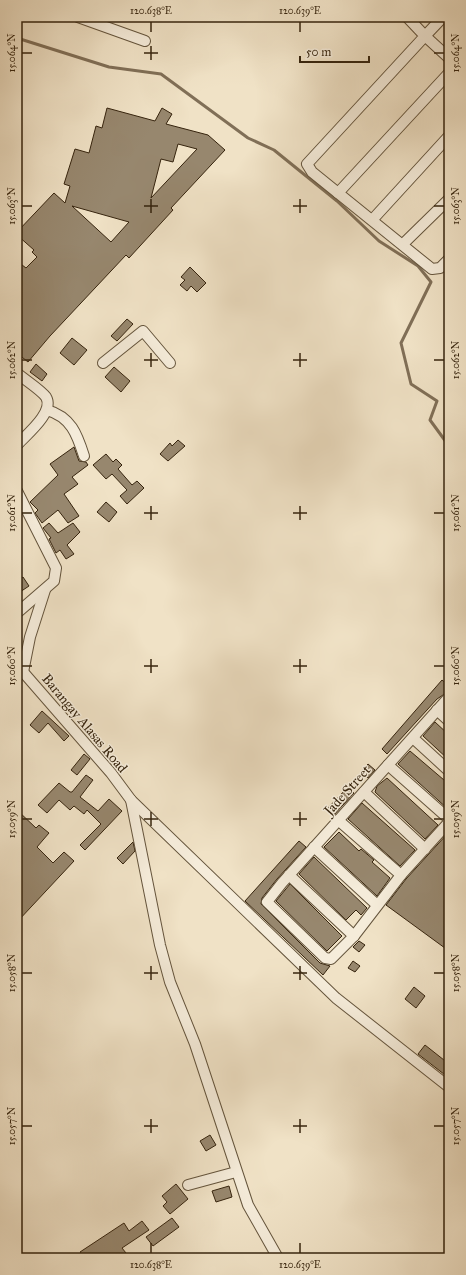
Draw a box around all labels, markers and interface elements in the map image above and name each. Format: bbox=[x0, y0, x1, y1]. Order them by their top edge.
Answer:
text: 120.638°E bbox=[130, 5, 172, 17]
text: 120.639°E bbox=[279, 5, 321, 17]
text: 15.064°N bbox=[6, 33, 18, 72]
text: 15.064°N bbox=[450, 33, 462, 72]
scale bar bbox=[300, 38, 369, 64]
text: 50 m bbox=[306, 45, 331, 59]
text: 15.063°N bbox=[6, 187, 18, 225]
text: 15.063°N bbox=[450, 187, 462, 225]
text: 15.062°N bbox=[6, 340, 18, 379]
text: 15.062°N bbox=[450, 340, 462, 379]
text: 15.061°N bbox=[6, 494, 18, 532]
text: 15.061°N bbox=[450, 494, 462, 532]
text: 15.060°N bbox=[6, 646, 18, 686]
text: 15.060°N bbox=[450, 646, 462, 686]
street label: Barangay Alasas Road bbox=[38, 670, 131, 776]
street label: Jade Street bbox=[319, 762, 375, 821]
text: 15.059°N bbox=[6, 799, 18, 838]
text: 15.059°N bbox=[450, 799, 462, 838]
text: 15.058°N bbox=[6, 953, 18, 992]
text: 15.058°N bbox=[450, 953, 462, 992]
text: 15.057°N bbox=[6, 1106, 18, 1145]
text: 15.057°N bbox=[450, 1106, 462, 1145]
text: 120.638°E bbox=[130, 1259, 172, 1271]
text: 120.639°E bbox=[279, 1259, 321, 1271]

